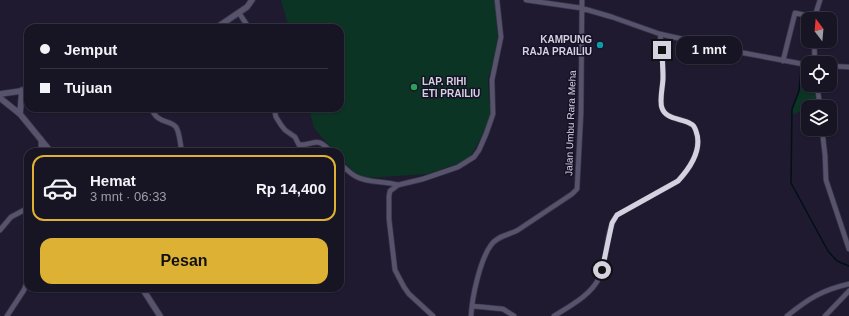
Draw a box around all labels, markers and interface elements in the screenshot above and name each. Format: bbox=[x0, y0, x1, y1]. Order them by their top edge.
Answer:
north arrow bbox=[801, 12, 837, 48]
map controls bbox=[801, 12, 837, 136]
place label: KAMPUNG RAJA PRAILIU bbox=[522, 34, 592, 57]
callout: 1 mnt bbox=[676, 36, 742, 64]
marker: KAMPUNG RAJA PRAILIU bbox=[595, 40, 605, 50]
text: Jemput bbox=[64, 41, 117, 58]
route end bbox=[653, 41, 671, 59]
text: 1 mnt bbox=[692, 42, 726, 57]
button: locate bbox=[801, 56, 837, 92]
street label: Jalan Umbu Rara Meha bbox=[563, 70, 578, 176]
place label: LAP. RIHI ETI PRAILIU bbox=[422, 76, 480, 99]
text: Tujuan bbox=[64, 79, 112, 96]
marker: LAP. RIHI ETI PRAILIU bbox=[409, 82, 419, 92]
button: layers bbox=[801, 100, 837, 136]
icon: car bbox=[42, 170, 78, 206]
text: Hemat bbox=[90, 172, 136, 189]
text: Rp 14,400 bbox=[256, 180, 326, 197]
text: 3 mnt · 06:33 bbox=[90, 189, 167, 204]
button: Pesan bbox=[40, 238, 328, 284]
route start bbox=[593, 261, 611, 279]

